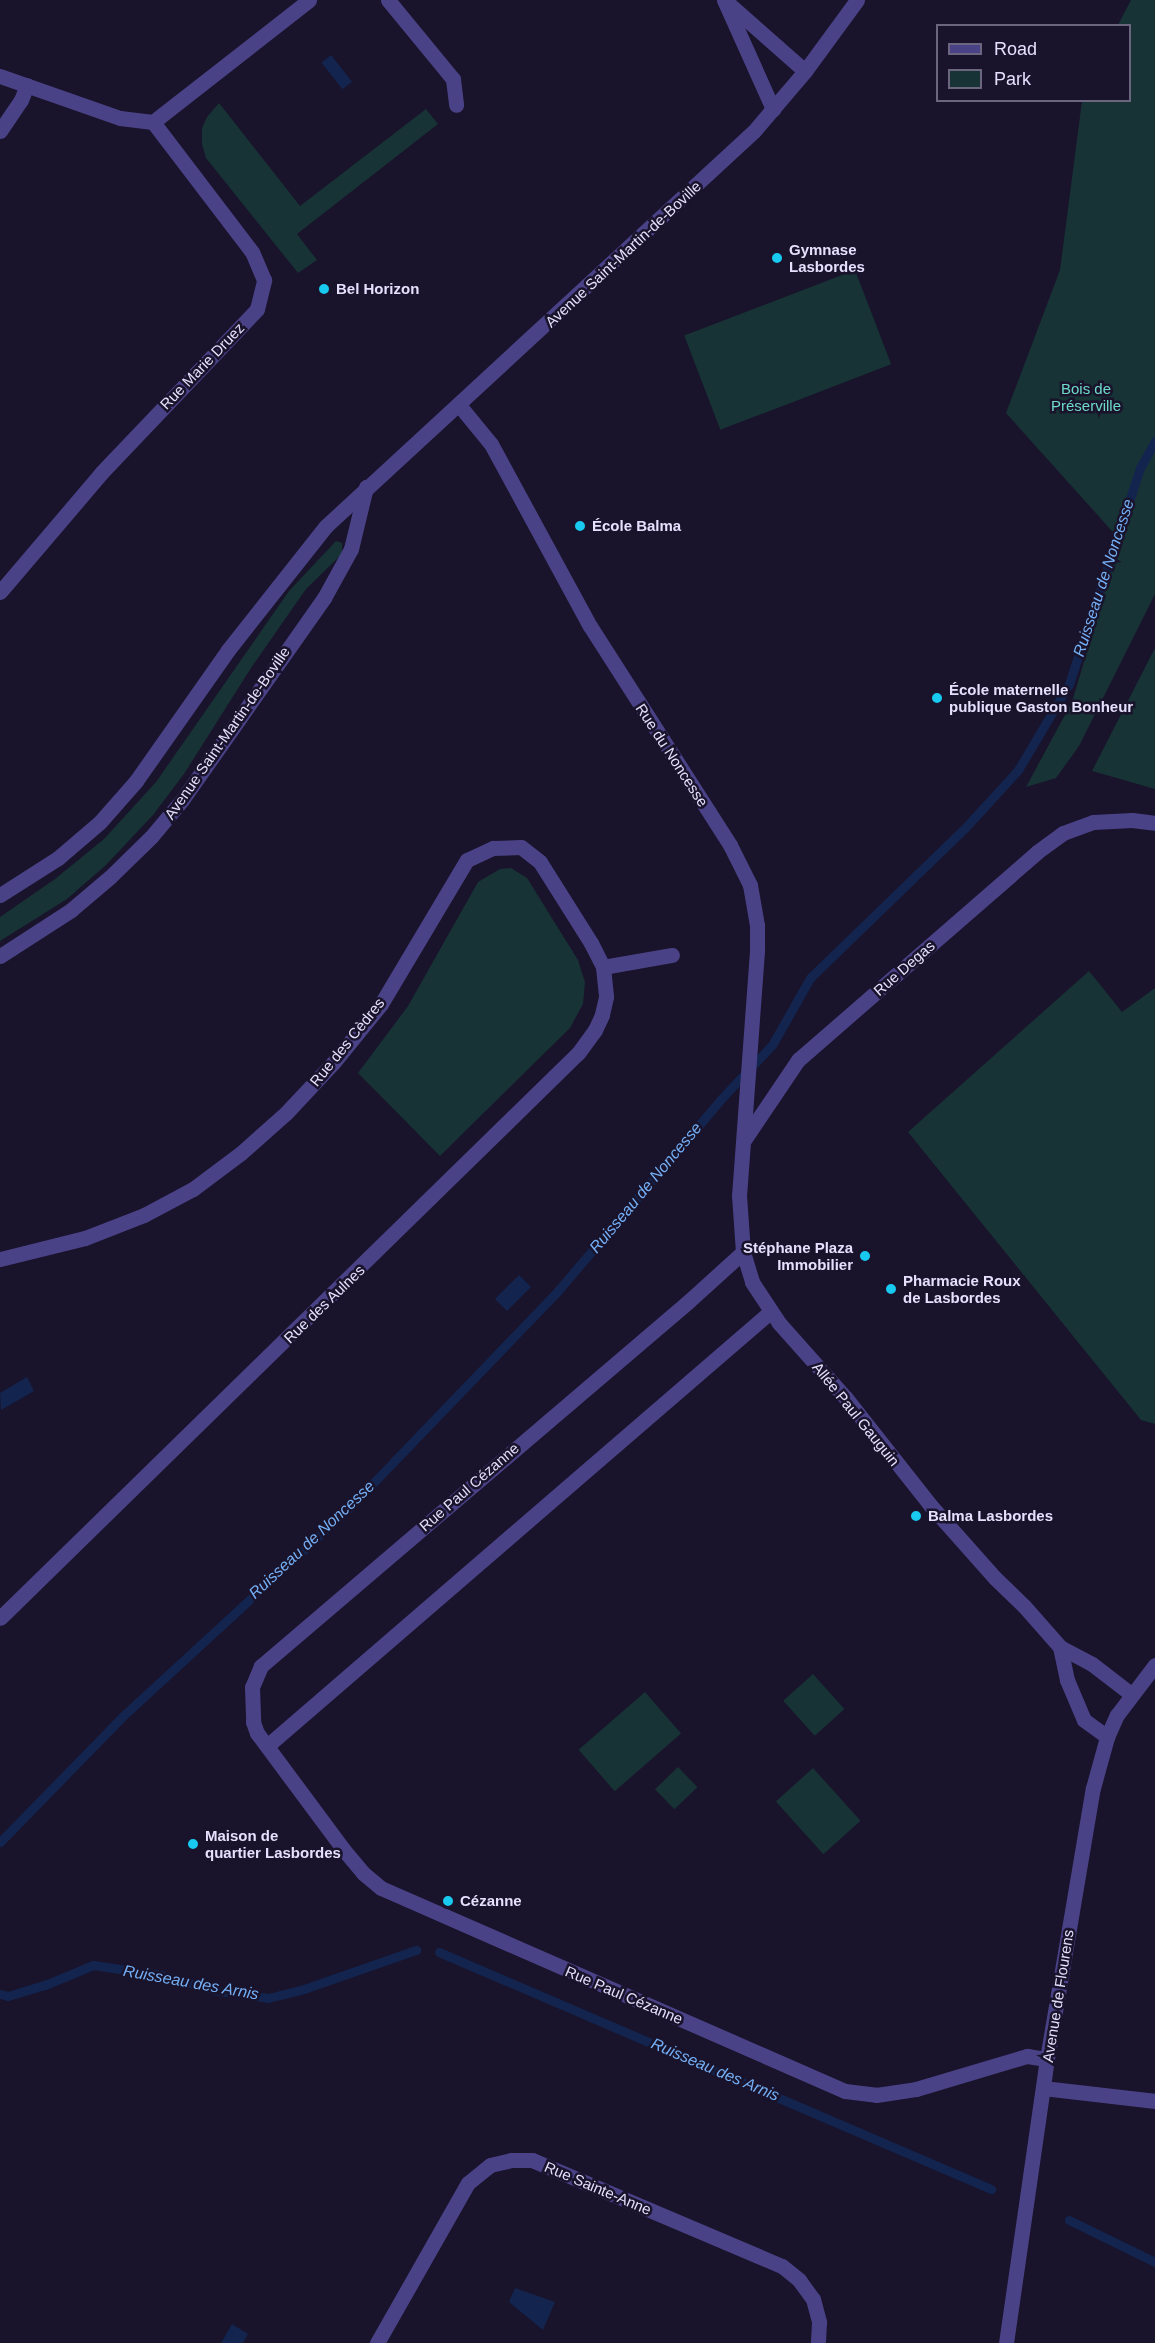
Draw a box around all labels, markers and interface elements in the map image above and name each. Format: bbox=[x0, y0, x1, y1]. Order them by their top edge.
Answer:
legend bbox=[936, 24, 1131, 102]
text: Road bbox=[994, 39, 1037, 59]
text: Park bbox=[994, 69, 1031, 89]
street label: Avenue Saint-Martin-de-Boville bbox=[541, 177, 705, 331]
place label: Gymnase Lasbordes bbox=[789, 240, 865, 275]
marker: Gymnase Lasbordes bbox=[770, 251, 784, 265]
place label: Bel Horizon bbox=[336, 280, 419, 298]
marker: Bel Horizon bbox=[317, 282, 331, 296]
street label: Rue Marie Druez bbox=[156, 319, 248, 413]
park label: Bois de Préserville bbox=[1051, 379, 1121, 414]
water label: Ruisseau de Noncesse bbox=[1069, 497, 1139, 659]
place label: École Balma bbox=[592, 517, 681, 535]
marker: École Balma bbox=[573, 519, 587, 533]
street label: Avenue Saint-Martin-de-Boville bbox=[160, 643, 294, 823]
place label: École maternelle publique Gaston Bonheur bbox=[949, 680, 1133, 715]
marker: École maternelle publique Gaston Bonheur bbox=[930, 691, 944, 705]
street label: Rue du Noncesse bbox=[632, 700, 712, 810]
street label: Rue Degas bbox=[870, 937, 938, 999]
street label: Rue des Cèdres bbox=[306, 994, 388, 1090]
water label: Ruisseau de Noncesse bbox=[586, 1119, 706, 1257]
place label: Stéphane Plaza Immobilier bbox=[743, 1238, 853, 1273]
marker: Stéphane Plaza Immobilier bbox=[858, 1249, 872, 1263]
street label: Rue des Aulnes bbox=[280, 1261, 368, 1347]
place label: Pharmacie Roux de Lasbordes bbox=[903, 1271, 1021, 1306]
marker: Pharmacie Roux de Lasbordes bbox=[884, 1282, 898, 1296]
street label: Allée Paul Gauguin bbox=[809, 1358, 903, 1470]
street label: Rue Paul Cézanne bbox=[416, 1439, 522, 1535]
water label: Ruisseau de Noncesse bbox=[245, 1477, 379, 1603]
place label: Balma Lasbordes bbox=[928, 1507, 1053, 1525]
marker: Balma Lasbordes bbox=[909, 1509, 923, 1523]
place label: Maison de quartier Lasbordes bbox=[205, 1826, 341, 1861]
marker: Maison de quartier Lasbordes bbox=[186, 1837, 200, 1851]
place label: Cézanne bbox=[460, 1892, 522, 1910]
marker: Cézanne bbox=[441, 1894, 455, 1908]
street label: Avenue de Flourens bbox=[1039, 1928, 1077, 2064]
water label: Ruisseau des Arnis bbox=[121, 1962, 261, 2004]
street label: Rue Paul Cézanne bbox=[563, 1962, 685, 2028]
water label: Ruisseau des Arnis bbox=[648, 2034, 782, 2106]
street label: Rue Sainte-Anne bbox=[542, 2157, 654, 2219]

